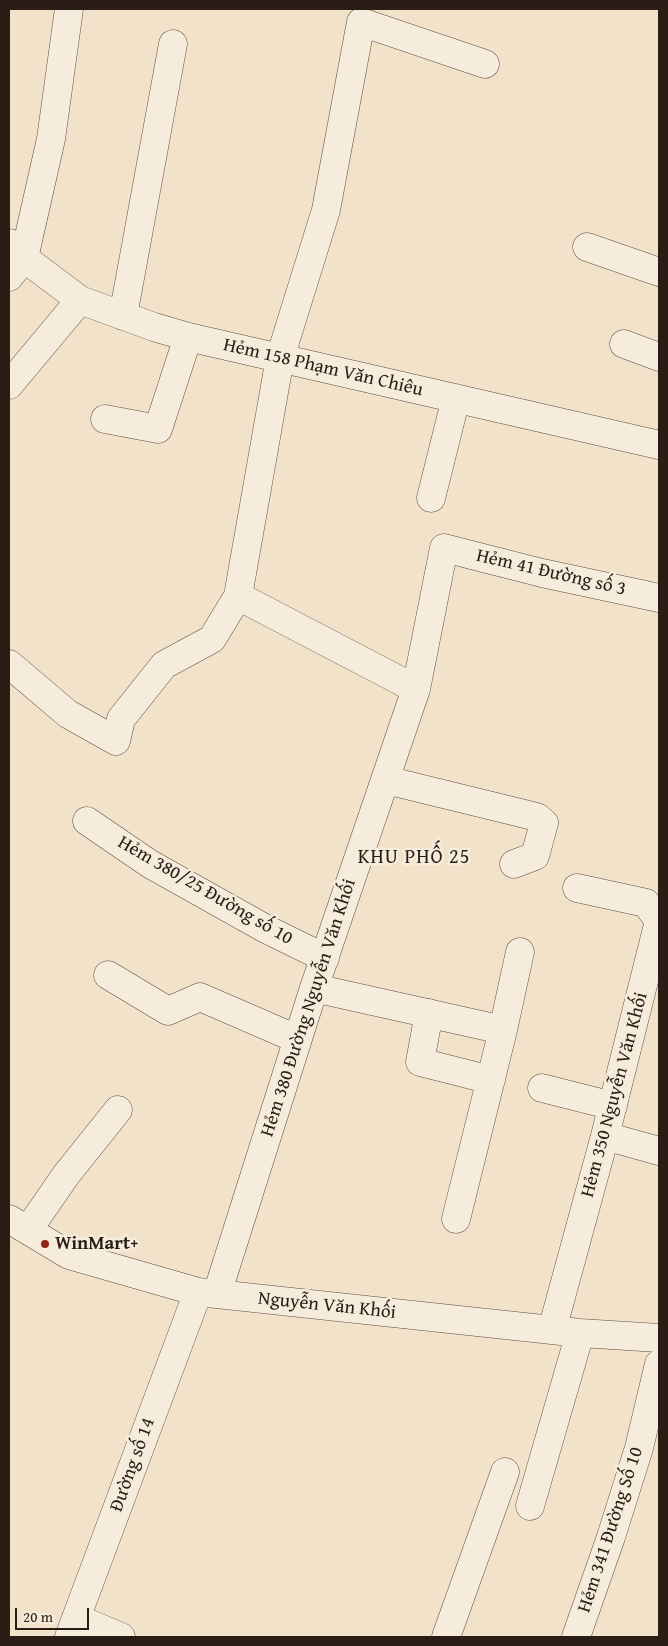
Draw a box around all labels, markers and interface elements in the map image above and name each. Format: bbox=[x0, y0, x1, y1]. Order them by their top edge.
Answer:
street label: Hẻm 158 Phạm Văn Chiêu bbox=[221, 334, 425, 402]
street label: Hẻm 41 Đường số 3 bbox=[474, 545, 628, 601]
street label: Hẻm 380/25 Đường số 10 bbox=[113, 832, 297, 950]
district label: KHU PHỐ 25 bbox=[356, 846, 472, 870]
street label: Hẻm 380 Đường Nguyễn Văn Khối bbox=[256, 876, 362, 1140]
street label: Hẻm 350 Nguyễn Văn Khối bbox=[577, 990, 653, 1200]
place label: WinMart+ bbox=[55, 1233, 138, 1255]
marker: WinMart+ bbox=[39, 1238, 51, 1250]
street label: Nguyễn Văn Khối bbox=[257, 1287, 397, 1325]
street label: Đường số 14 bbox=[106, 1415, 160, 1515]
street label: Hẻm 341 Đường Số 10 bbox=[573, 1444, 649, 1616]
scale bar bbox=[18, 1598, 91, 1630]
text: 20 m bbox=[23, 1606, 53, 1627]

